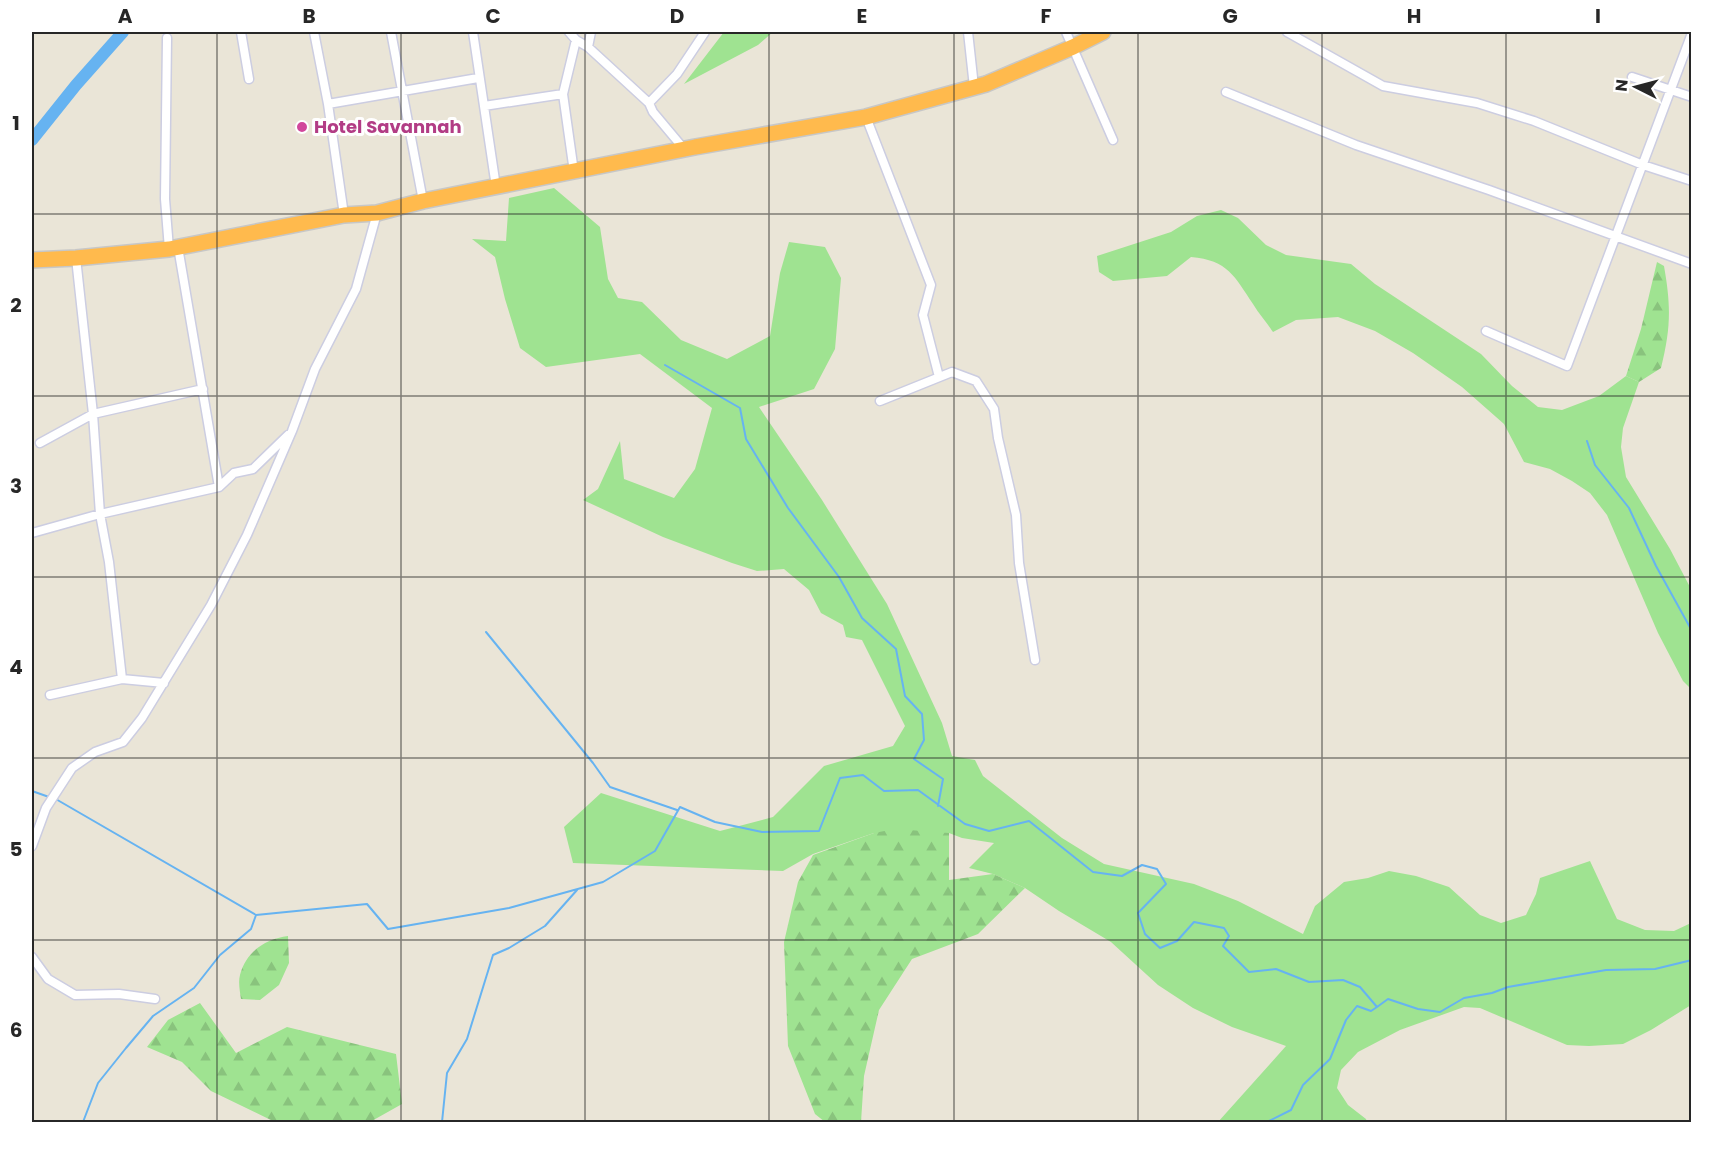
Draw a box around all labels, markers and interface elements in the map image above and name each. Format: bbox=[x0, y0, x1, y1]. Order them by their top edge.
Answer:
text: A bbox=[118, 2, 133, 30]
text: B bbox=[302, 2, 316, 30]
text: C bbox=[485, 2, 501, 30]
text: D bbox=[670, 2, 684, 30]
text: E bbox=[857, 2, 867, 30]
text: F bbox=[1041, 2, 1052, 30]
text: G bbox=[1222, 2, 1238, 30]
text: H bbox=[1407, 2, 1421, 30]
text: I bbox=[1595, 2, 1601, 30]
north arrow bbox=[1606, 57, 1666, 117]
text: N bbox=[1610, 78, 1634, 93]
text: 1 bbox=[12, 109, 20, 137]
place label: Hotel Savannah bbox=[314, 114, 462, 139]
marker: Hotel Savannah bbox=[295, 120, 309, 134]
text: 2 bbox=[10, 291, 22, 319]
text: 3 bbox=[10, 472, 22, 500]
text: 4 bbox=[9, 653, 23, 681]
text: 5 bbox=[10, 835, 23, 863]
text: 6 bbox=[10, 1016, 22, 1044]

